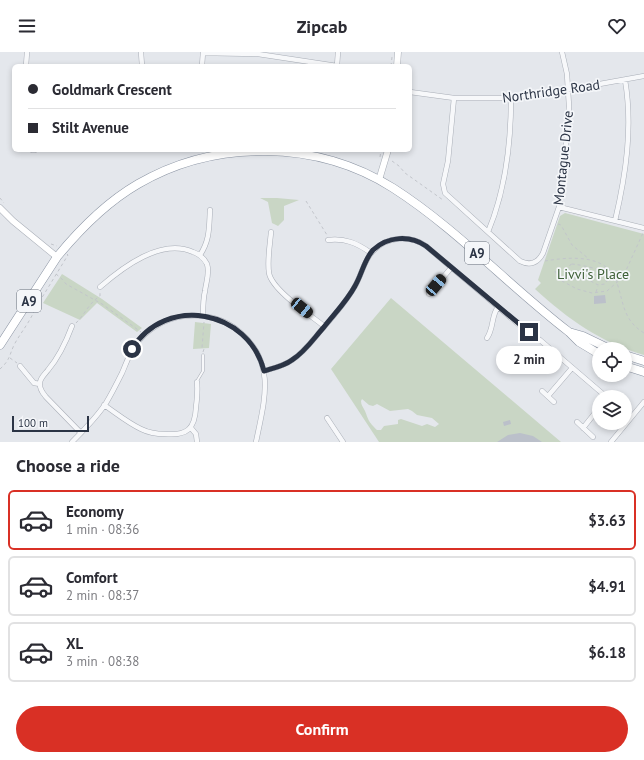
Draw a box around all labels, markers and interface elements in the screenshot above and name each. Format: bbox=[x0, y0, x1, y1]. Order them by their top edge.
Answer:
icon: menu bbox=[16, 15, 38, 37]
text: Zipcab bbox=[297, 15, 347, 38]
icon: heart bbox=[606, 15, 628, 37]
street label: Northridge Road bbox=[501, 75, 601, 107]
text: Goldmark Crescent bbox=[52, 80, 172, 99]
street label: Montague Drive bbox=[549, 110, 577, 206]
text: Stilt Avenue bbox=[52, 118, 129, 137]
road number: A9 bbox=[465, 242, 489, 264]
park label: Livvi's Place bbox=[557, 265, 629, 283]
car bbox=[424, 272, 448, 298]
road number: A9 bbox=[17, 290, 41, 312]
car bbox=[289, 296, 315, 320]
route end bbox=[520, 323, 538, 341]
route start bbox=[123, 340, 141, 358]
map controls bbox=[592, 342, 632, 430]
button: locate bbox=[592, 342, 632, 382]
callout: 2 min bbox=[496, 346, 562, 374]
text: 2 min bbox=[513, 351, 545, 368]
button: layers bbox=[592, 390, 632, 430]
scale bar bbox=[12, 414, 89, 433]
text: 100 m bbox=[18, 416, 48, 430]
text: Choose a ride bbox=[16, 454, 120, 477]
icon: car bbox=[18, 502, 54, 538]
text: Economy bbox=[66, 502, 124, 521]
text: $3.63 bbox=[588, 511, 626, 530]
text: 1 min · 08:36 bbox=[66, 521, 139, 538]
icon: car bbox=[18, 568, 54, 604]
text: Comfort bbox=[66, 568, 118, 587]
text: $4.91 bbox=[588, 577, 626, 596]
text: 2 min · 08:37 bbox=[66, 587, 139, 604]
icon: car bbox=[18, 634, 54, 670]
text: XL bbox=[66, 634, 83, 653]
text: $6.18 bbox=[588, 643, 626, 662]
text: 3 min · 08:38 bbox=[66, 653, 139, 670]
button: Confirm bbox=[16, 706, 628, 752]

